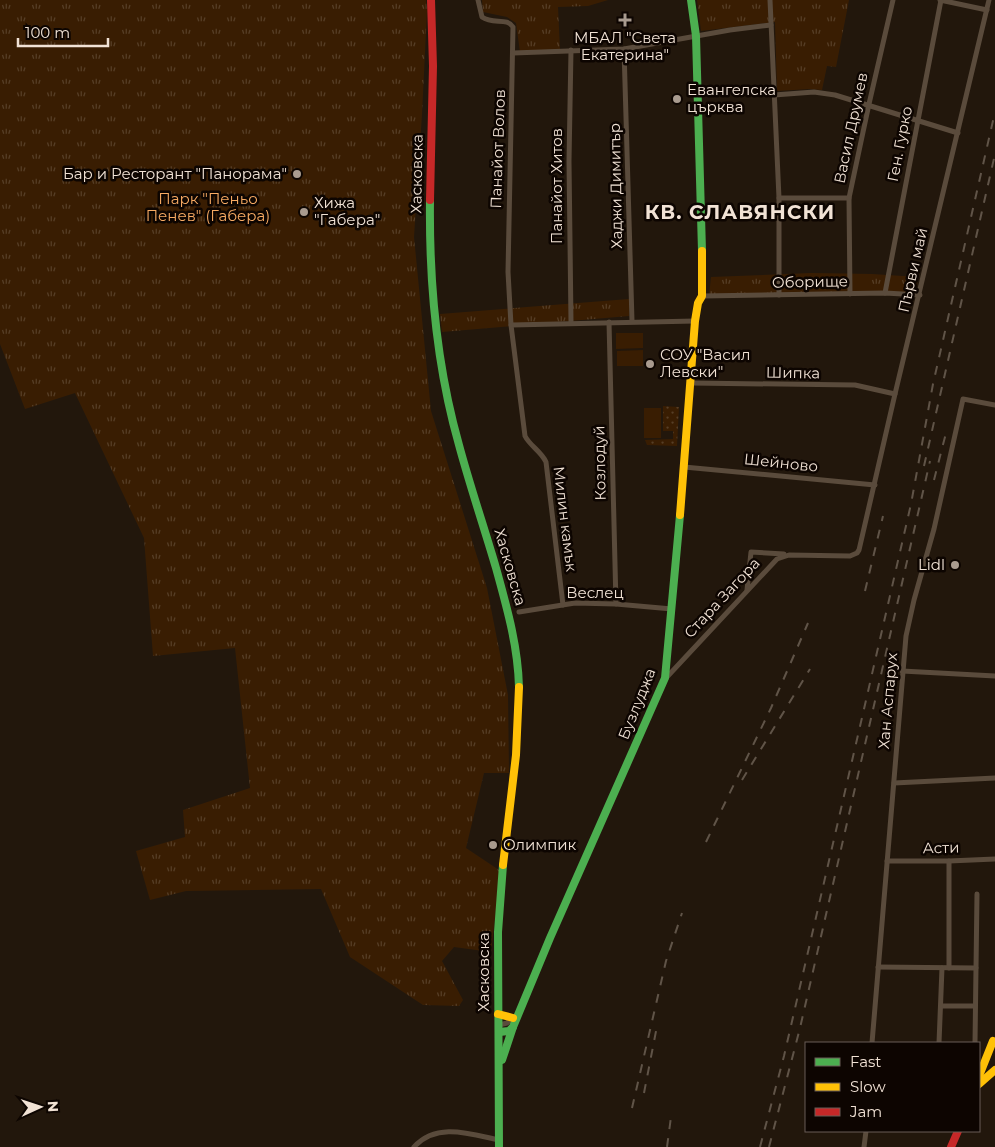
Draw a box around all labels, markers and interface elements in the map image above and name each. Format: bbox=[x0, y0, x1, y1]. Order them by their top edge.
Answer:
marker: МБАЛ "Света Екатерина" bbox=[618, 13, 632, 27]
scale bar bbox=[18, 15, 108, 47]
text: 100 m bbox=[25, 23, 70, 42]
place label: МБАЛ "Света Екатерина" bbox=[574, 28, 676, 64]
street label: Васил Друмев bbox=[829, 71, 872, 185]
place label: Евангелска църква bbox=[687, 80, 776, 116]
street label: Панайот Волов bbox=[486, 89, 509, 209]
marker: Евангелска църква bbox=[671, 93, 683, 105]
street label: Ген. Гурко bbox=[883, 104, 916, 183]
street label: Хаджи Димитър bbox=[605, 123, 626, 249]
street label: Панайот Хитов bbox=[547, 128, 566, 244]
street label: Хасковска bbox=[406, 134, 427, 214]
place label: Бар и Ресторант "Панорама" bbox=[63, 164, 287, 183]
marker: Бар и Ресторант "Панорама" bbox=[291, 168, 303, 180]
park label: Парк "Пеньо Пенев" (Габера) bbox=[146, 189, 270, 225]
place label: Хижа "Габера" bbox=[314, 193, 380, 229]
district label: КВ. СЛАВЯНСКИ bbox=[645, 200, 835, 224]
marker: Хижа "Габера" bbox=[298, 206, 310, 218]
street label: Първи май bbox=[894, 226, 931, 314]
street label: Оборище bbox=[772, 271, 848, 292]
place label: СОУ "Васил Левски" bbox=[660, 345, 751, 381]
marker: СОУ "Васил Левски" bbox=[644, 358, 656, 370]
street label: Шипка bbox=[766, 363, 820, 382]
street label: Козлодуй bbox=[589, 425, 610, 501]
street label: Шейново bbox=[743, 449, 819, 476]
street label: Милин камък bbox=[550, 465, 581, 573]
street label: Хасковска bbox=[490, 526, 531, 608]
street label: Стара Загора bbox=[680, 554, 764, 642]
place label: Lidl bbox=[918, 555, 945, 574]
marker: Lidl bbox=[949, 559, 961, 571]
street label: Веслец bbox=[566, 583, 624, 602]
street label: Хан Аспарух bbox=[874, 652, 901, 750]
street label: Бузлуджа bbox=[614, 665, 659, 742]
place label: Олимпик bbox=[503, 835, 577, 854]
street label: Асти bbox=[922, 838, 960, 857]
marker: Олимпик bbox=[487, 839, 499, 851]
street label: Хасковска bbox=[474, 932, 493, 1012]
legend bbox=[805, 1042, 980, 1132]
text: Fast bbox=[850, 1052, 881, 1071]
text: Slow bbox=[850, 1077, 886, 1096]
north arrow bbox=[15, 1082, 65, 1132]
text: N bbox=[44, 1100, 62, 1112]
text: Jam bbox=[849, 1102, 882, 1121]

